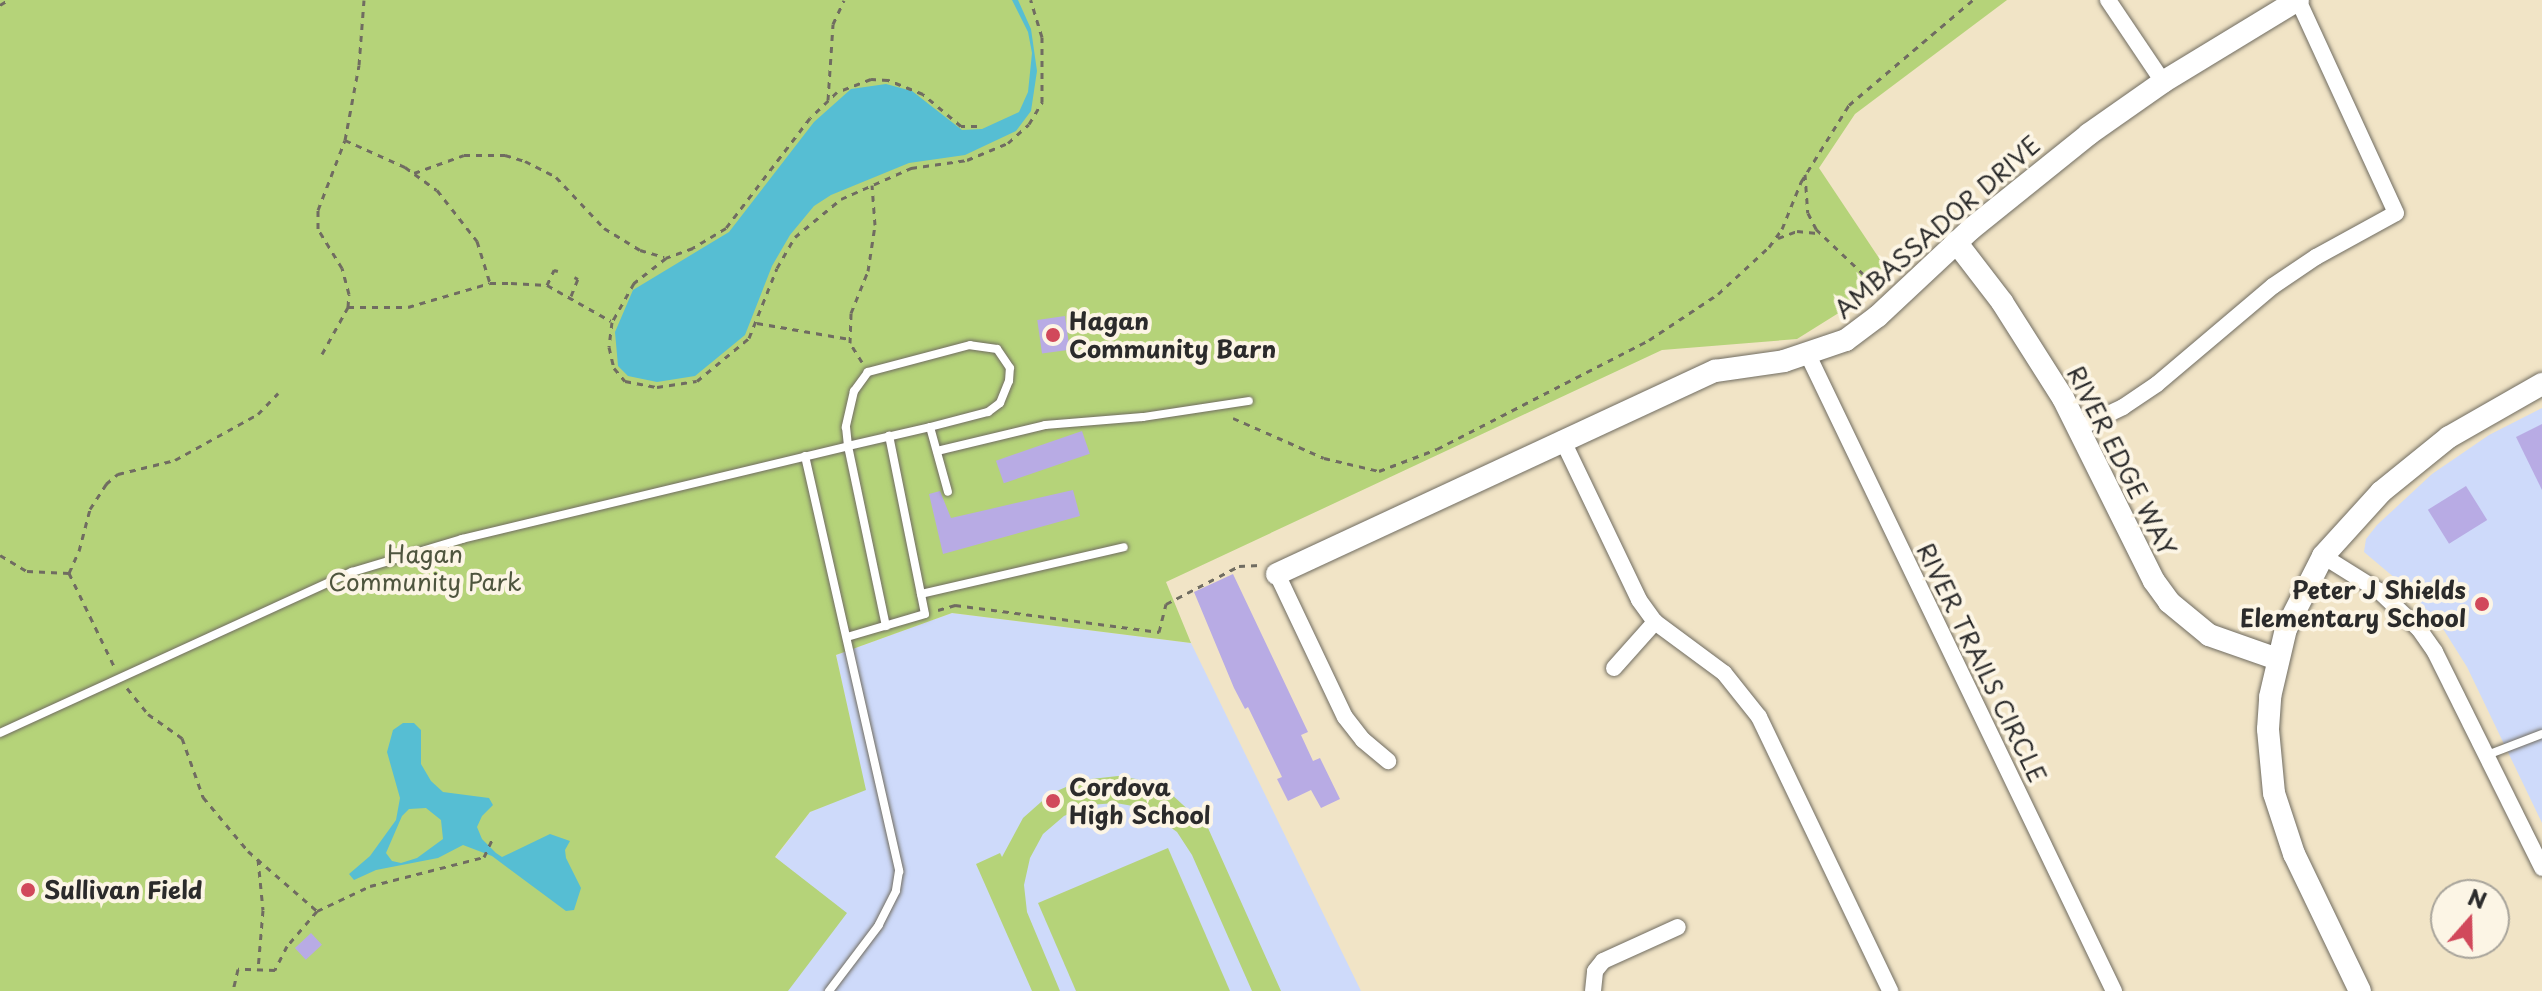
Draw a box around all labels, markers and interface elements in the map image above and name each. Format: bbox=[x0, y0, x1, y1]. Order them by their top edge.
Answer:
street label: AMBASSADOR DRIVE bbox=[1828, 129, 2046, 325]
place label: Hagan Community Barn bbox=[1069, 307, 1277, 363]
marker: Hagan Community Barn bbox=[1044, 326, 1062, 344]
street label: RIVER EDGE WAY bbox=[2061, 360, 2183, 562]
street label: RIVER TRAILS CIRCLE bbox=[1911, 538, 2053, 788]
park label: Hagan Community Park bbox=[328, 540, 522, 596]
place label: Peter J Shields Elementary School bbox=[2240, 576, 2466, 632]
marker: Peter J Shields Elementary School bbox=[2473, 595, 2491, 613]
place label: Cordova High School bbox=[1069, 773, 1212, 829]
marker: Cordova High School bbox=[1044, 792, 1062, 810]
place label: Sullivan Field bbox=[44, 876, 203, 904]
north arrow bbox=[2430, 879, 2510, 959]
text: N bbox=[2464, 879, 2492, 916]
marker: Sullivan Field bbox=[19, 881, 37, 899]

